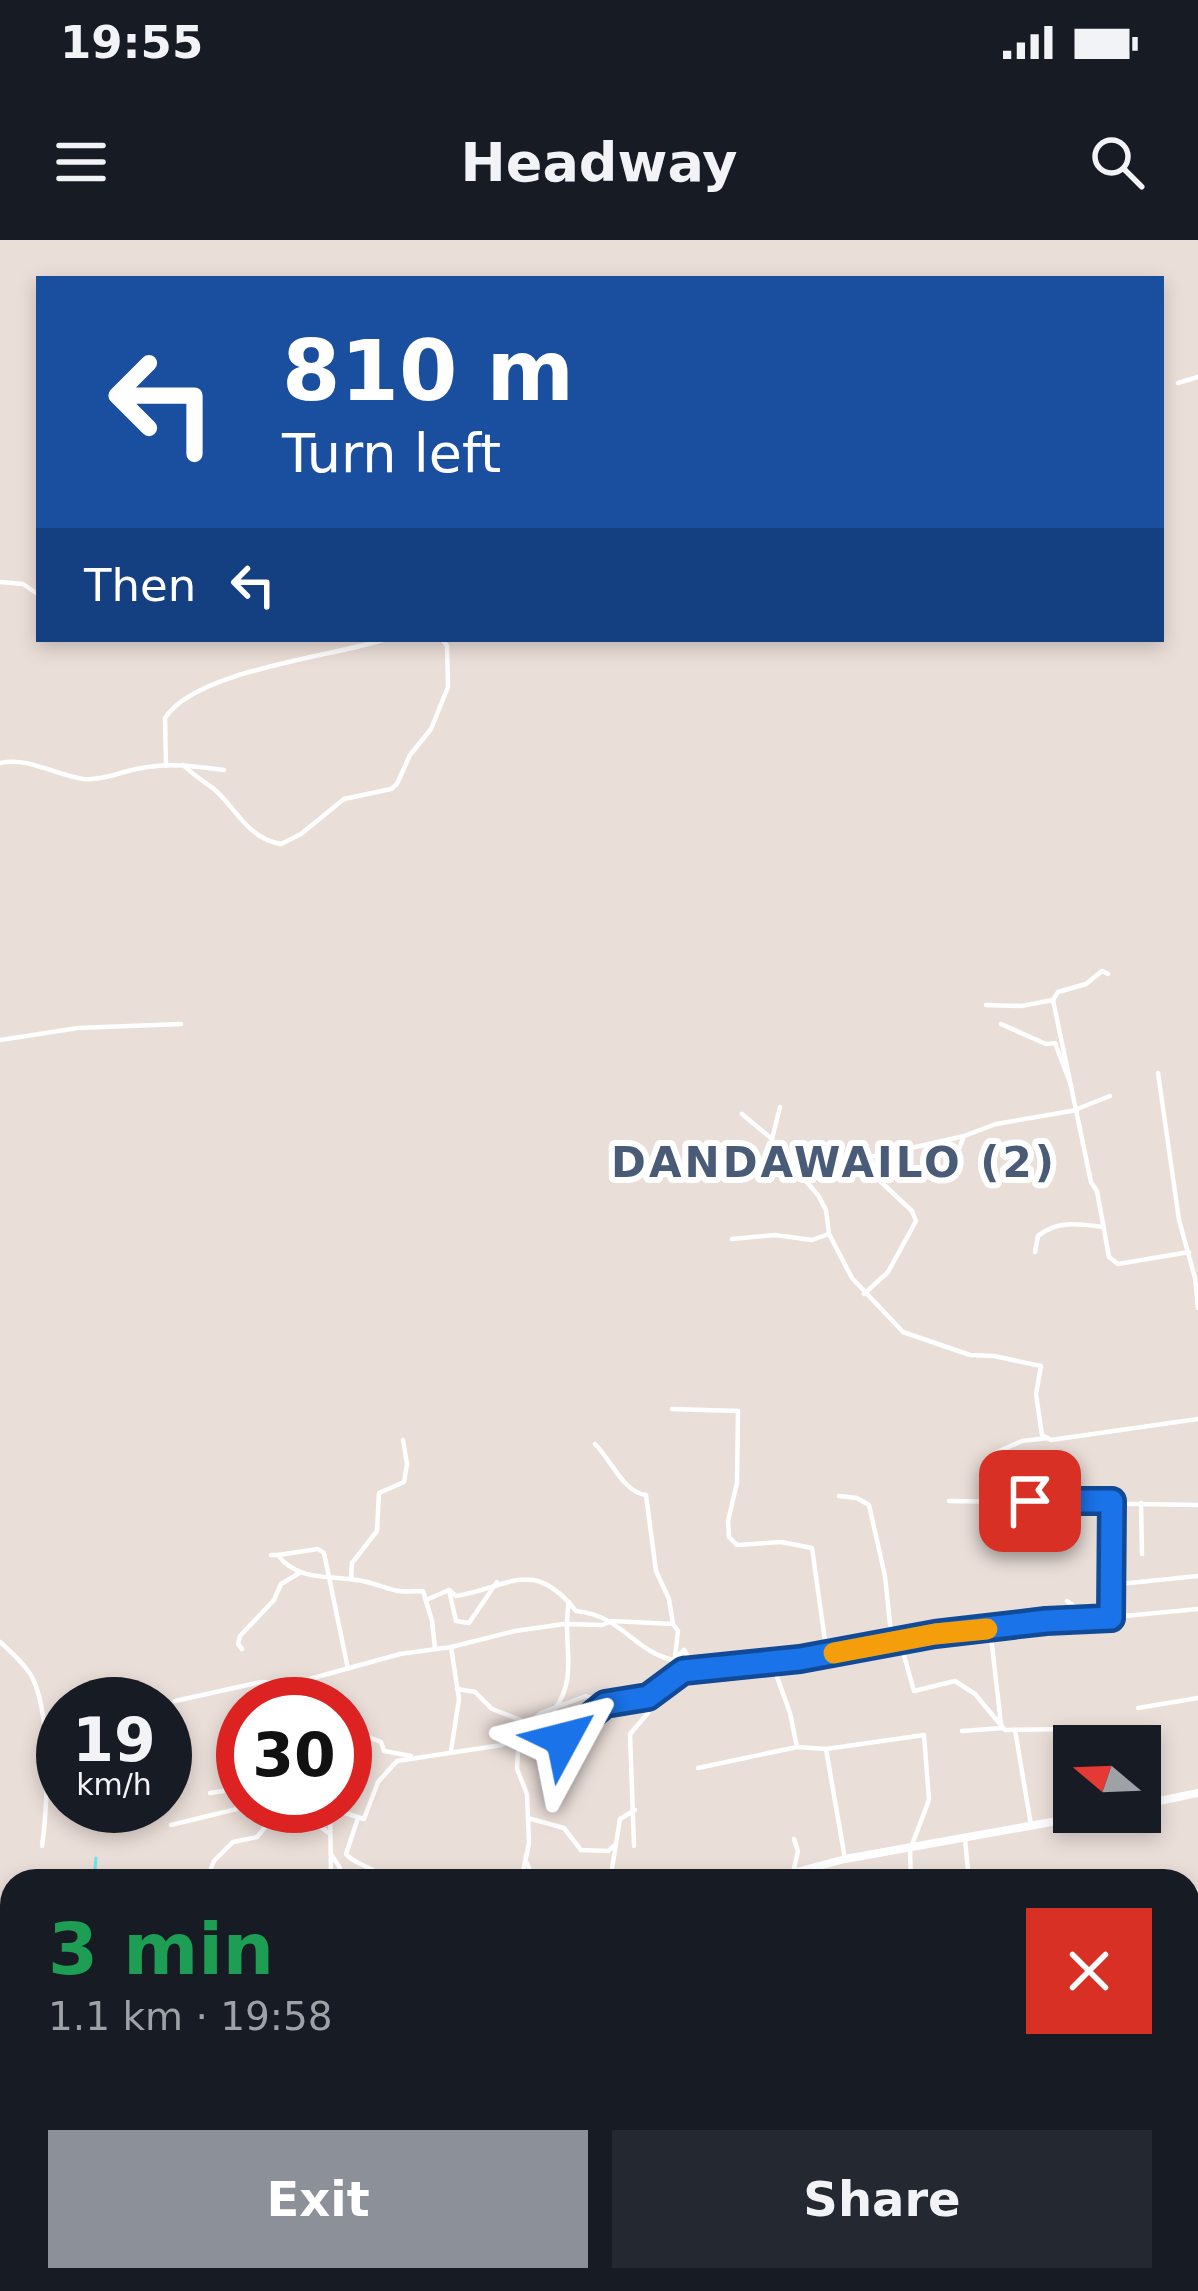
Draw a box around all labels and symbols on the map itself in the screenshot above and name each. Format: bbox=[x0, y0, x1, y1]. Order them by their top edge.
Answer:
district label: DANDAWAILO (2) bbox=[611, 1138, 1057, 1187]
pin bbox=[979, 1450, 1081, 1552]
position arrow bbox=[500, 1676, 626, 1802]
speed limit sign: 30 bbox=[216, 1677, 372, 1833]
north arrow bbox=[1053, 1725, 1161, 1833]

